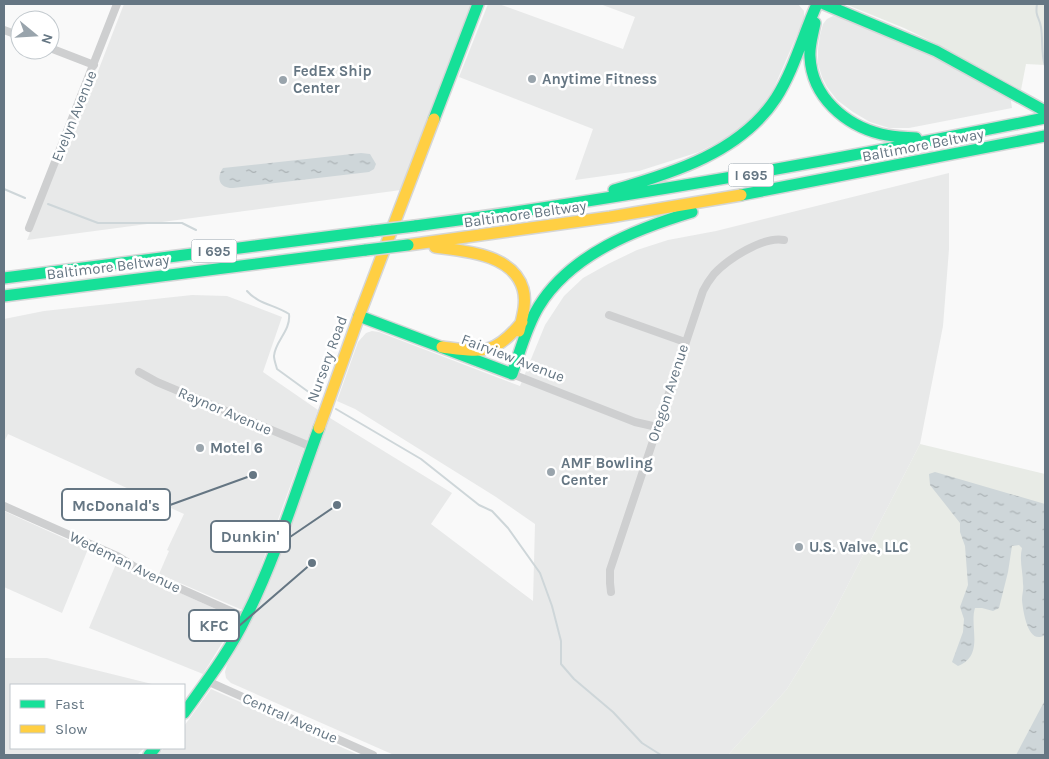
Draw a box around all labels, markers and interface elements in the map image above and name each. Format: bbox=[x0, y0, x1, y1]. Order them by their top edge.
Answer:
north arrow bbox=[10, 10, 60, 60]
text: N bbox=[37, 31, 57, 46]
place label: FedEx Ship Center bbox=[293, 62, 372, 97]
street label: Evelyn Avenue bbox=[48, 68, 100, 164]
place label: Anytime Fitness bbox=[542, 70, 657, 88]
marker: Anytime Fitness bbox=[526, 73, 538, 85]
marker: FedEx Ship Center bbox=[277, 74, 289, 86]
street label: Baltimore Beltway bbox=[861, 124, 985, 166]
road number: I 695 bbox=[728, 164, 774, 186]
street label: Baltimore Beltway bbox=[462, 196, 588, 232]
road number: I 695 bbox=[192, 240, 236, 262]
street label: Baltimore Beltway bbox=[45, 251, 171, 283]
street label: Nursery Road bbox=[303, 313, 351, 405]
street label: Fairview Avenue bbox=[459, 330, 567, 386]
street label: Oregon Avenue bbox=[644, 342, 692, 444]
street label: Raynor Avenue bbox=[175, 383, 275, 439]
place label: Motel 6 bbox=[210, 439, 263, 457]
marker: Motel 6 bbox=[194, 442, 206, 454]
place label: AMF Bowling Center bbox=[561, 454, 653, 489]
marker: AMF Bowling Center bbox=[545, 466, 557, 478]
callout: McDonald's bbox=[62, 489, 170, 520]
text: McDonald's bbox=[72, 496, 160, 515]
callout: Dunkin' bbox=[211, 521, 290, 552]
street label: Wedeman Avenue bbox=[66, 527, 184, 597]
text: Dunkin' bbox=[221, 527, 279, 546]
place label: U.S. Valve, LLC bbox=[809, 538, 909, 556]
marker: U.S. Valve, LLC bbox=[793, 541, 805, 553]
callout: KFC bbox=[189, 610, 239, 641]
text: KFC bbox=[199, 616, 229, 635]
legend bbox=[10, 684, 185, 749]
street label: Central Avenue bbox=[240, 689, 340, 747]
text: Fast bbox=[55, 695, 85, 713]
text: Slow bbox=[55, 720, 87, 738]

